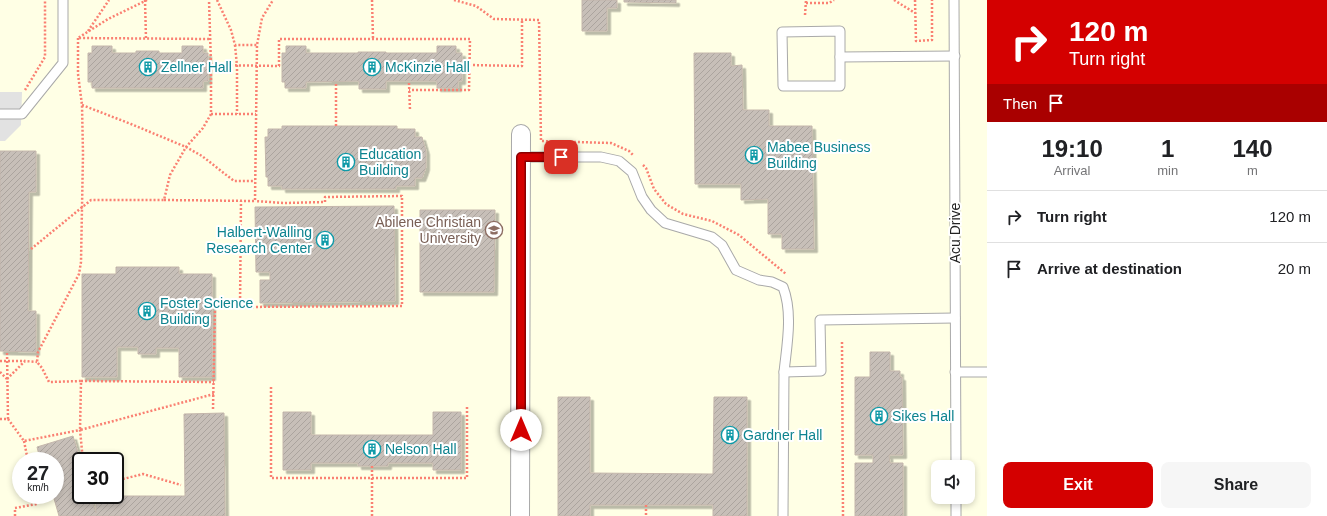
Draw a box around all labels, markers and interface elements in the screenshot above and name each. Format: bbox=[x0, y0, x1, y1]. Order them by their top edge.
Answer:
icon: right bbox=[1003, 16, 1055, 68]
text: 120 m bbox=[1069, 16, 1148, 47]
text: Turn right bbox=[1069, 49, 1145, 69]
building icon: Zellner Hall bbox=[138, 57, 158, 77]
building icon: McKinzie Hall bbox=[362, 57, 382, 77]
place label: Zellner Hall bbox=[161, 59, 232, 75]
place label: McKinzie Hall bbox=[385, 59, 470, 75]
icon: arrive bbox=[1045, 92, 1067, 114]
text: Then bbox=[1003, 95, 1037, 112]
text: 19:10 bbox=[1041, 135, 1103, 162]
text: 1 bbox=[1161, 135, 1174, 162]
text: 140 bbox=[1233, 135, 1273, 162]
place label: Mabee Business Building bbox=[767, 139, 871, 171]
pin bbox=[544, 140, 578, 174]
building icon: Mabee Business Building bbox=[744, 145, 764, 165]
place label: Education Building bbox=[359, 146, 421, 178]
icon: arrive bbox=[550, 146, 572, 168]
building icon: Education Building bbox=[336, 152, 356, 172]
text: Arrival bbox=[1054, 163, 1091, 178]
text: min bbox=[1157, 163, 1178, 178]
text: m bbox=[1247, 163, 1258, 178]
street label: Acu Drive bbox=[947, 202, 963, 263]
icon: right bbox=[1003, 206, 1025, 228]
text: Turn right bbox=[1037, 208, 1107, 225]
text: 120 m bbox=[1269, 208, 1311, 225]
place label: Abilene Christian University bbox=[375, 214, 481, 246]
school or university icon: Abilene Christian University bbox=[484, 220, 504, 240]
place label: Halbert-Walling Research Center bbox=[206, 224, 312, 256]
building icon: Halbert-Walling Research Center bbox=[315, 230, 335, 250]
icon: arrive bbox=[1003, 258, 1025, 280]
text: Arrive at destination bbox=[1037, 260, 1182, 277]
text: 20 m bbox=[1278, 260, 1311, 277]
place label: Foster Science Building bbox=[160, 295, 254, 327]
building icon: Foster Science Building bbox=[137, 301, 157, 321]
building icon: Sikes Hall bbox=[869, 406, 889, 426]
place label: Sikes Hall bbox=[892, 408, 954, 424]
position arrow bbox=[500, 409, 542, 451]
building icon: Gardner Hall bbox=[720, 425, 740, 445]
place label: Gardner Hall bbox=[743, 427, 822, 443]
building icon: Nelson Hall bbox=[362, 439, 382, 459]
place label: Nelson Hall bbox=[385, 441, 457, 457]
speed limit sign: 30 bbox=[72, 452, 124, 504]
map controls bbox=[931, 460, 975, 504]
button: sound bbox=[931, 460, 975, 504]
text: 27 bbox=[27, 462, 49, 484]
button: Exit bbox=[1003, 462, 1153, 508]
button: Share bbox=[1161, 462, 1311, 508]
text: km/h bbox=[27, 482, 49, 493]

